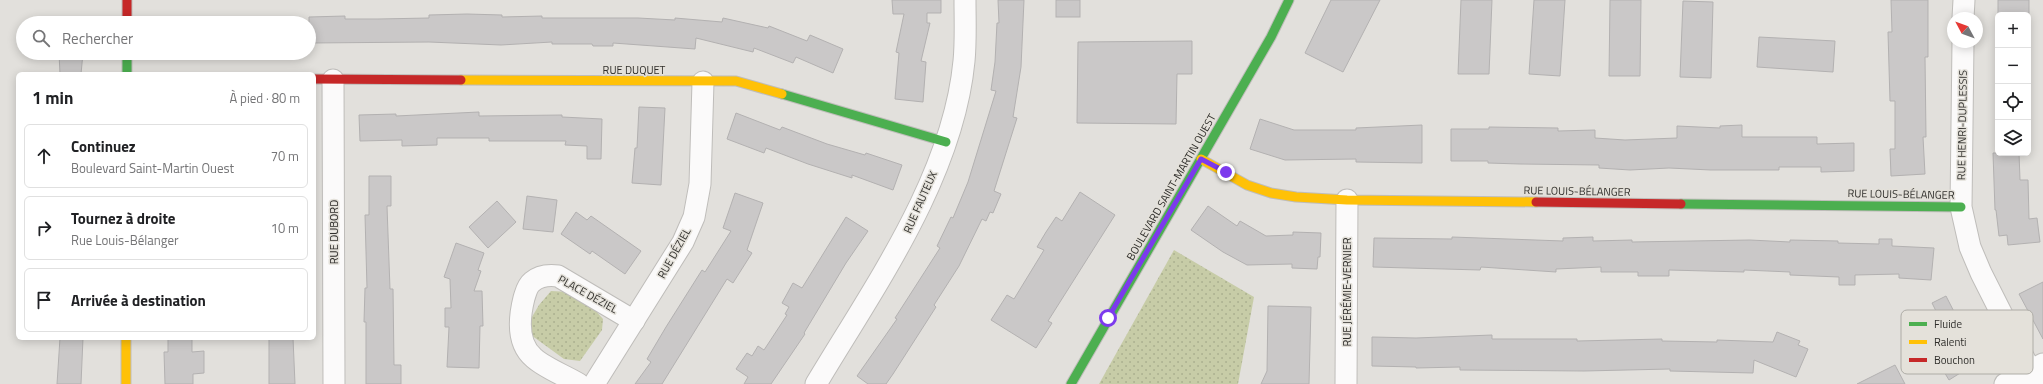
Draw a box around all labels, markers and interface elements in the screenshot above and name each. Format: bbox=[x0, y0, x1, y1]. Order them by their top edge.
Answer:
north arrow bbox=[1947, 12, 1983, 48]
map controls bbox=[1995, 12, 2031, 156]
button: + bbox=[1995, 12, 2031, 48]
search box bbox=[16, 16, 316, 60]
icon: search bbox=[30, 27, 52, 49]
text: Rechercher bbox=[62, 27, 133, 50]
button: − bbox=[1995, 48, 2031, 84]
street label: RUE DUQUET bbox=[603, 62, 666, 78]
street label: RUE HENRI-DUPLESSIS bbox=[1953, 70, 1971, 180]
button: locate bbox=[1995, 84, 2031, 120]
text: 1 min bbox=[32, 85, 73, 111]
text: À pied · 80 m bbox=[229, 88, 300, 108]
street label: BOULEVARD SAINT-MARTIN OUEST bbox=[1122, 111, 1220, 263]
button: layers bbox=[1995, 120, 2031, 156]
text: Continuez bbox=[71, 135, 136, 158]
icon: ahead bbox=[33, 145, 55, 167]
text: 70 m bbox=[271, 146, 299, 166]
text: Boulevard Saint-Martin Ouest bbox=[71, 158, 234, 178]
route end bbox=[1217, 163, 1235, 181]
street label: RUE FAUTEUX bbox=[899, 168, 941, 236]
street label: RUE LOUIS-BÉLANGER bbox=[1523, 182, 1631, 200]
street label: RUE LOUIS-BÉLANGER bbox=[1847, 185, 1955, 203]
street label: RUE DUBORD bbox=[326, 200, 342, 264]
text: Tournez à droite bbox=[71, 207, 176, 230]
icon: right bbox=[33, 217, 55, 239]
text: 10 m bbox=[271, 218, 299, 238]
street label: RUE DÉZIEL bbox=[654, 224, 695, 281]
text: Rue Louis-Bélanger bbox=[71, 230, 179, 250]
street label: RUE JÉRÉMIE-VERNIER bbox=[1339, 237, 1355, 347]
street label: PLACE DÉZIEL bbox=[555, 271, 621, 317]
icon: arrive bbox=[33, 289, 55, 311]
text: Arrivée à destination bbox=[71, 289, 206, 312]
route start bbox=[1099, 309, 1117, 327]
legend bbox=[1901, 310, 2033, 374]
text: Fluide bbox=[1934, 316, 1962, 332]
text: Ralenti bbox=[1934, 334, 1967, 350]
text: Bouchon bbox=[1934, 352, 1975, 368]

